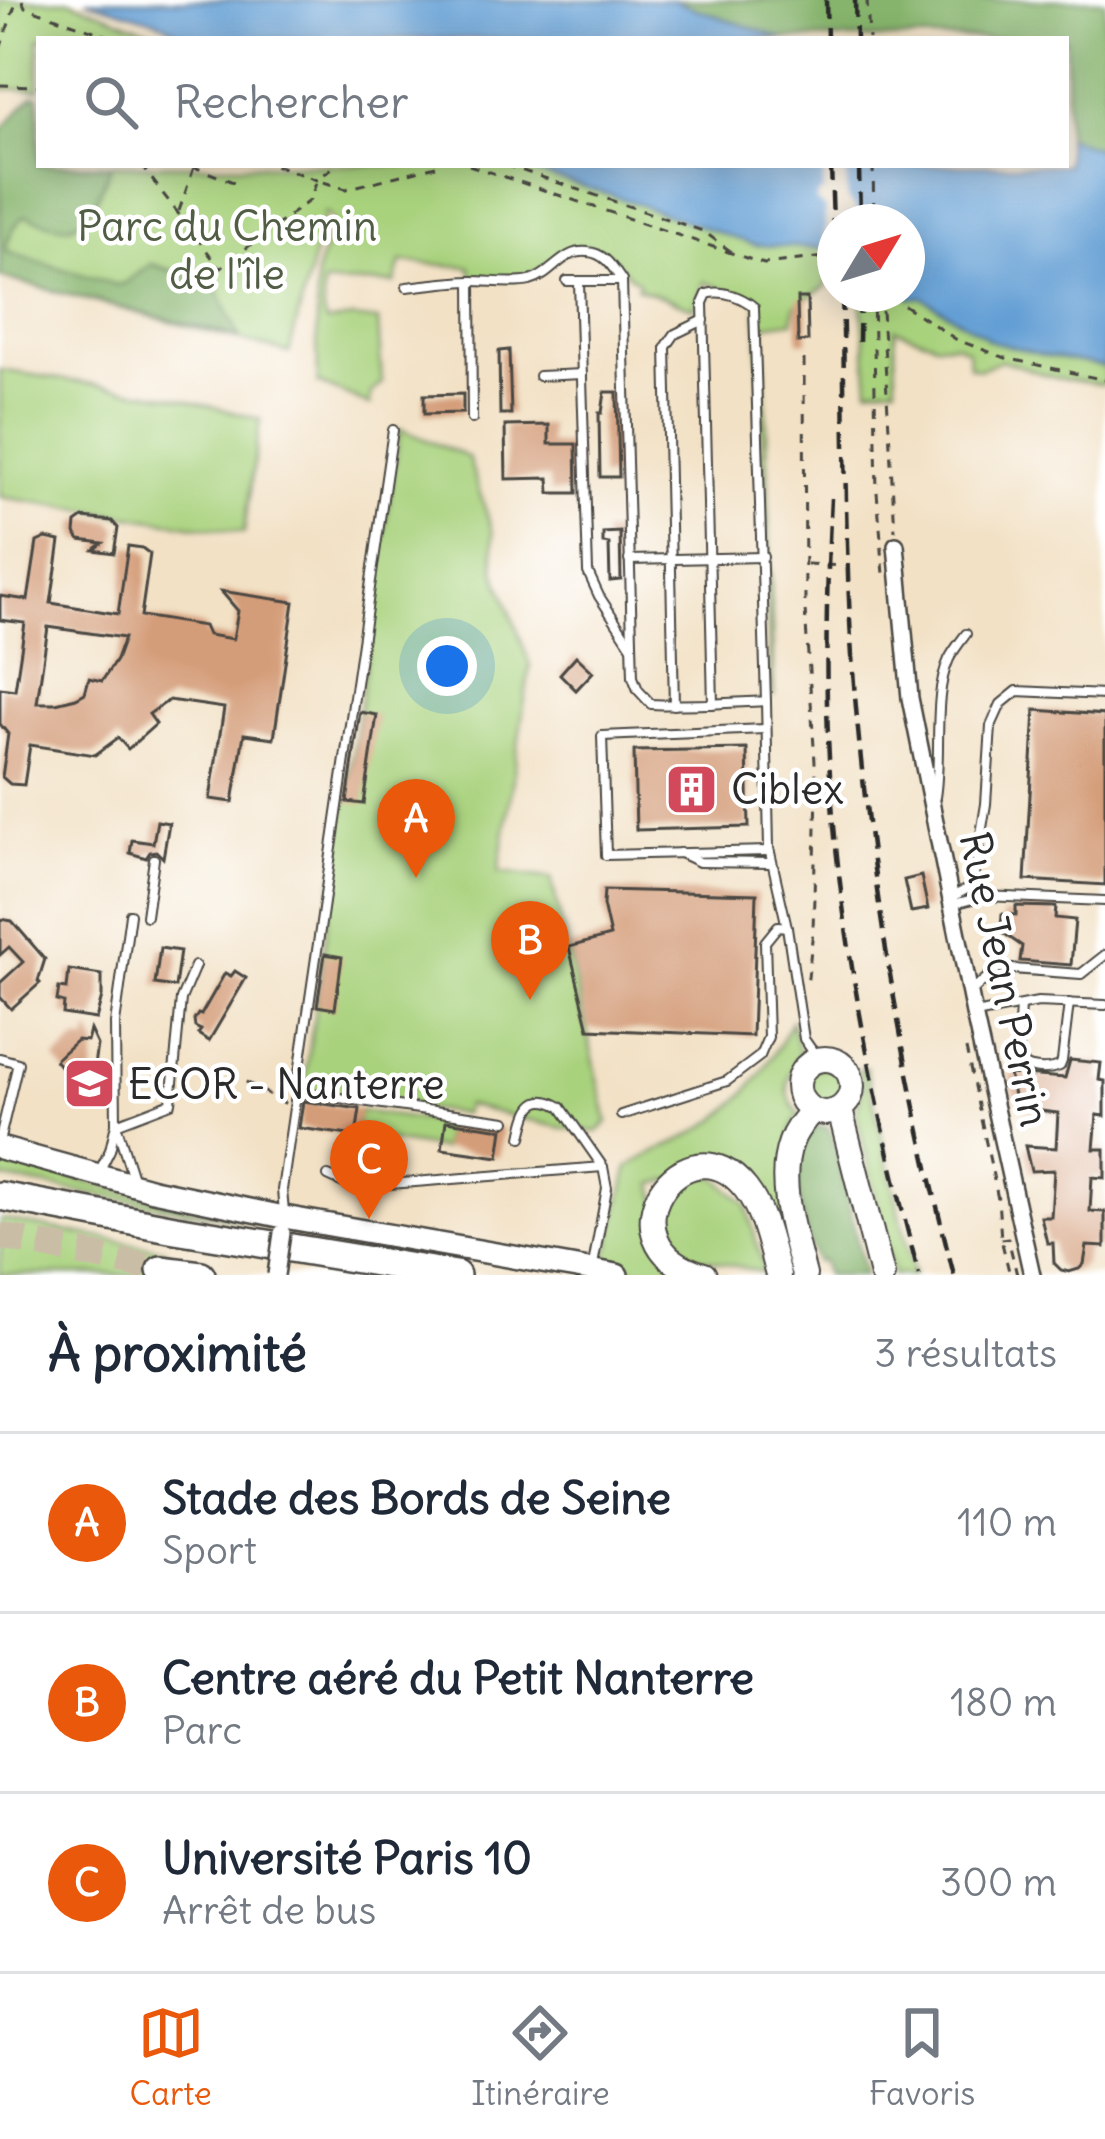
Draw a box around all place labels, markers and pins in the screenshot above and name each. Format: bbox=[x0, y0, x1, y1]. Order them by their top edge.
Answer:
building icon: Ciblex bbox=[664, 761, 720, 817]
place label: Ciblex bbox=[731, 763, 844, 815]
pin: A bbox=[377, 779, 455, 878]
pin: B bbox=[491, 901, 569, 1000]
school or university icon: ECOR - Nanterre bbox=[61, 1056, 117, 1112]
place label: ECOR - Nanterre bbox=[128, 1058, 445, 1110]
pin: C bbox=[330, 1120, 408, 1219]

